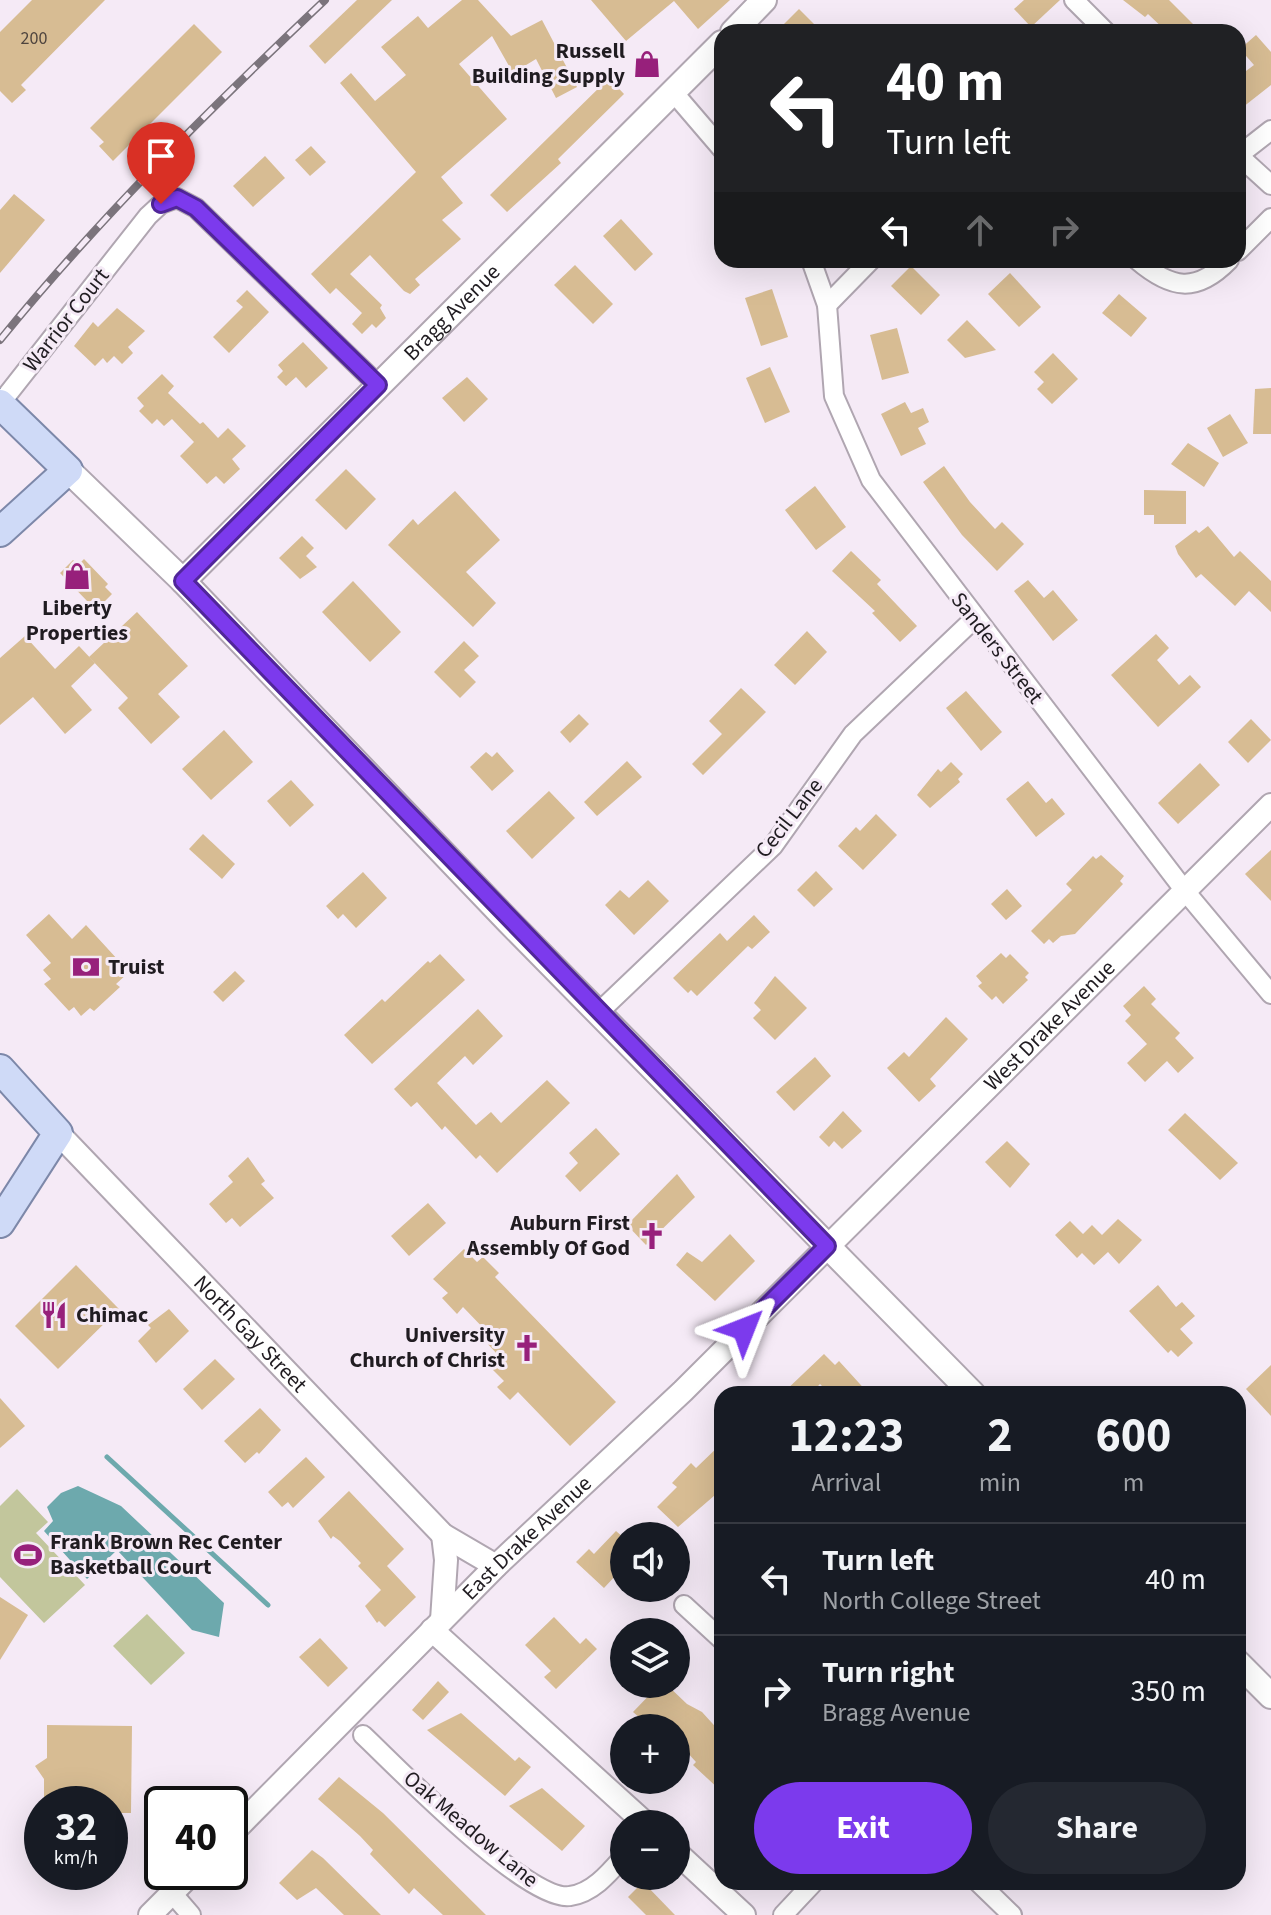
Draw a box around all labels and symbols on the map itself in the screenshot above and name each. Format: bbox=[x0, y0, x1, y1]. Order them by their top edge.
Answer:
house number: 200 bbox=[21, 26, 47, 51]
place label: Russell Building Supply bbox=[472, 35, 626, 92]
shop icon: Russell Building Supply bbox=[632, 49, 662, 79]
pin bbox=[127, 122, 195, 204]
street label: Bragg Avenue bbox=[396, 257, 508, 368]
street label: Warrior Court bbox=[15, 261, 117, 379]
shop icon: Liberty Properties bbox=[62, 561, 92, 591]
street label: Sanders Street bbox=[943, 585, 1051, 711]
place label: Liberty Properties bbox=[26, 592, 128, 649]
street label: Cecil Lane bbox=[748, 771, 830, 865]
place label: Truist bbox=[108, 951, 165, 983]
bank icon: Truist bbox=[71, 952, 101, 982]
street label: West Drake Avenue bbox=[977, 953, 1123, 1098]
place label: Auburn First Assembly Of God bbox=[466, 1207, 631, 1264]
church icon: Auburn First Assembly Of God bbox=[637, 1221, 667, 1251]
street label: North Gay Street bbox=[186, 1268, 315, 1400]
position arrow bbox=[702, 1287, 786, 1371]
place label: Chimac bbox=[76, 1299, 148, 1331]
restaurant icon: Chimac bbox=[39, 1300, 69, 1330]
place label: University Church of Christ bbox=[349, 1319, 506, 1376]
church icon: University Church of Christ bbox=[512, 1333, 542, 1363]
street label: East Drake Avenue bbox=[455, 1468, 599, 1608]
place label: Frank Brown Rec Center Basketball Court bbox=[50, 1526, 282, 1583]
sports icon: Frank Brown Rec Center Basketball Court bbox=[13, 1540, 43, 1570]
street label: Oak Meadow Lane bbox=[396, 1763, 546, 1895]
speed limit sign: 40 bbox=[144, 1786, 248, 1890]

